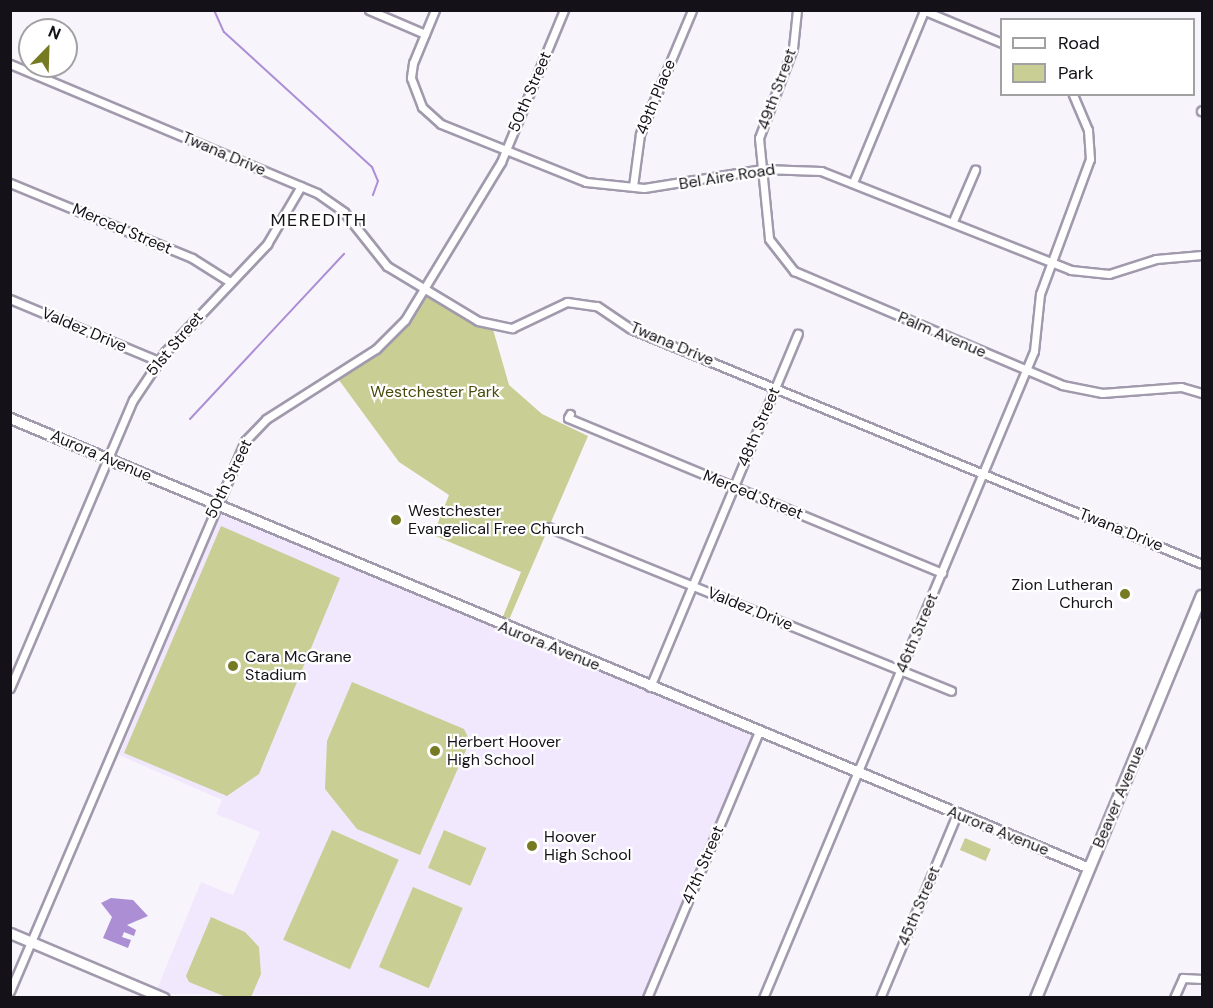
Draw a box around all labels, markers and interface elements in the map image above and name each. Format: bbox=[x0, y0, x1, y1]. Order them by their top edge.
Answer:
north arrow bbox=[18, 18, 78, 78]
legend bbox=[1000, 18, 1195, 96]
text: N bbox=[45, 21, 64, 45]
text: Road bbox=[1058, 31, 1100, 55]
street label: 49th Street bbox=[753, 46, 801, 132]
street label: 50th Street bbox=[504, 49, 556, 135]
street label: 49th Place bbox=[632, 57, 680, 137]
text: Park bbox=[1058, 61, 1094, 85]
street label: Twana Drive bbox=[179, 128, 269, 180]
street label: Bel Aire Road bbox=[677, 160, 777, 194]
street label: Merced Street bbox=[69, 199, 175, 259]
district label: MEREDITH bbox=[270, 209, 368, 231]
street label: Valdez Drive bbox=[39, 303, 129, 357]
street label: 51st Street bbox=[142, 308, 208, 380]
street label: Palm Avenue bbox=[895, 308, 989, 362]
street label: Twana Drive bbox=[627, 318, 717, 370]
park label: Westchester Park bbox=[370, 382, 500, 402]
street label: 48th Street bbox=[734, 384, 784, 470]
street label: Aurora Avenue bbox=[48, 426, 154, 486]
street label: 50th Street bbox=[202, 436, 256, 522]
street label: Merced Street bbox=[700, 466, 806, 524]
place label: Westchester Evangelical Free Church bbox=[408, 501, 584, 539]
street label: Twana Drive bbox=[1076, 504, 1166, 556]
marker: Westchester Evangelical Free Church bbox=[389, 513, 403, 527]
place label: Zion Lutheran Church bbox=[1012, 575, 1113, 613]
street label: Valdez Drive bbox=[704, 583, 796, 635]
marker: Zion Lutheran Church bbox=[1118, 587, 1132, 601]
street label: 46th Street bbox=[892, 590, 942, 676]
street label: Aurora Avenue bbox=[495, 617, 603, 675]
place label: Cara McGrane Stadium bbox=[245, 647, 352, 685]
marker: Cara McGrane Stadium bbox=[226, 659, 240, 673]
place label: Herbert Hoover High School bbox=[447, 732, 561, 770]
street label: Beaver Avenue bbox=[1089, 743, 1149, 851]
marker: Herbert Hoover High School bbox=[428, 744, 442, 758]
street label: Aurora Avenue bbox=[944, 802, 1052, 860]
street label: 47th Street bbox=[678, 823, 728, 907]
place label: Hoover High School bbox=[544, 827, 631, 865]
marker: Hoover High School bbox=[525, 839, 539, 853]
street label: 45th Street bbox=[894, 863, 944, 949]

